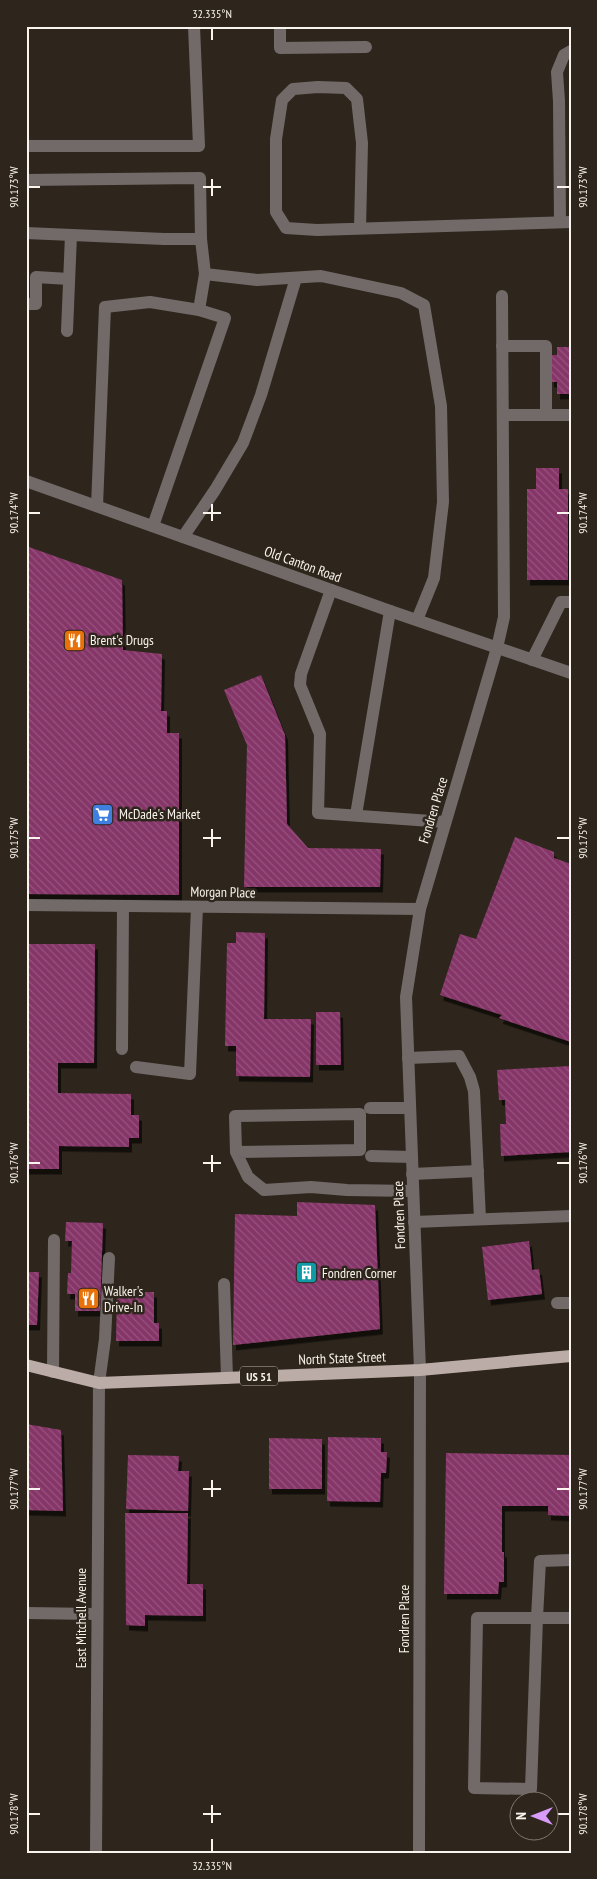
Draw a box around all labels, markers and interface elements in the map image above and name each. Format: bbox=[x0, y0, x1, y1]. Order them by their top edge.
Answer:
text: 32.335°N bbox=[192, 6, 232, 21]
text: 90.173°W bbox=[6, 166, 21, 208]
text: 90.173°W bbox=[575, 166, 590, 208]
text: 90.174°W bbox=[6, 492, 21, 534]
text: 90.174°W bbox=[575, 492, 590, 534]
street label: Old Canton Road bbox=[262, 542, 344, 586]
restaurant icon: Brent's Drugs bbox=[62, 628, 86, 652]
place label: Brent's Drugs bbox=[90, 631, 154, 649]
street label: Fondren Place bbox=[414, 774, 452, 845]
supermarket icon: McDade's Market bbox=[91, 802, 115, 826]
place label: McDade's Market bbox=[119, 805, 200, 823]
text: 90.175°W bbox=[6, 817, 21, 859]
text: 90.175°W bbox=[575, 817, 590, 859]
street label: Morgan Place bbox=[190, 882, 256, 902]
text: 90.176°W bbox=[6, 1142, 21, 1184]
text: 90.176°W bbox=[575, 1142, 590, 1184]
street label: Fondren Place bbox=[389, 1180, 409, 1250]
building icon: Fondren Corner bbox=[294, 1261, 318, 1285]
place label: Fondren Corner bbox=[322, 1264, 397, 1282]
place label: Walker's Drive-In bbox=[104, 1282, 144, 1316]
restaurant icon: Walker's Drive-In bbox=[76, 1287, 100, 1311]
street label: North State Street bbox=[298, 1347, 386, 1369]
road number: US 51 bbox=[240, 1366, 278, 1385]
text: 90.177°W bbox=[6, 1468, 21, 1510]
text: 90.177°W bbox=[575, 1468, 590, 1510]
street label: East Mitchell Avenue bbox=[72, 1568, 90, 1668]
street label: Fondren Place bbox=[395, 1585, 413, 1653]
north arrow bbox=[510, 1792, 560, 1842]
text: 90.178°W bbox=[6, 1793, 21, 1835]
text: 90.178°W bbox=[575, 1793, 590, 1835]
text: N bbox=[512, 1812, 530, 1820]
text: 32.335°N bbox=[192, 1858, 232, 1873]

